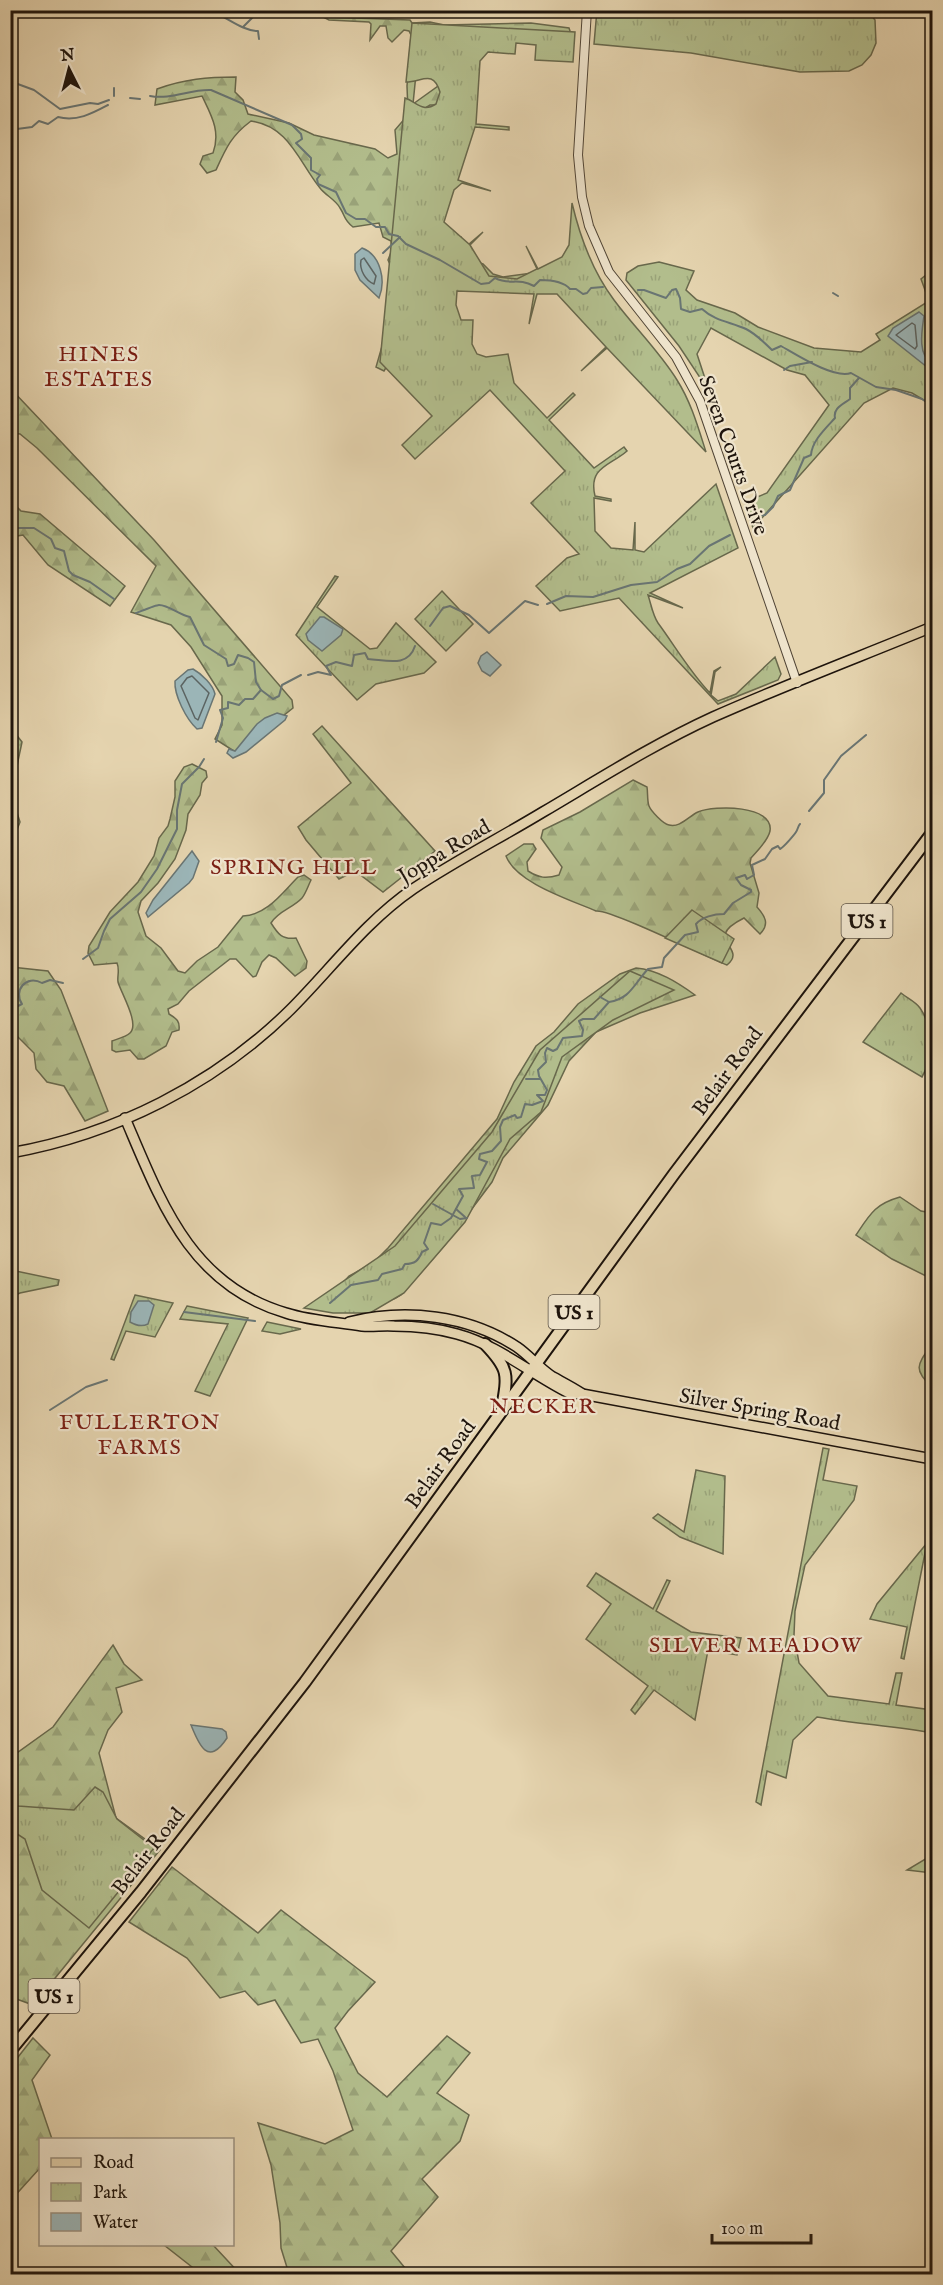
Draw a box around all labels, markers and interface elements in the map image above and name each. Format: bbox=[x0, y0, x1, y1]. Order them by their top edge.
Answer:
north arrow bbox=[39, 39, 99, 99]
text: N bbox=[59, 45, 76, 67]
district label: HINES ESTATES bbox=[44, 341, 154, 394]
street label: Seven Courts Drive bbox=[691, 372, 774, 539]
street label: Joppa Road bbox=[392, 814, 497, 891]
district label: SPRING HILL bbox=[210, 854, 378, 882]
road number: US 1 bbox=[842, 904, 892, 938]
street label: Belair Road bbox=[687, 1021, 770, 1122]
road number: US 1 bbox=[548, 1295, 600, 1329]
street label: Silver Spring Road bbox=[677, 1383, 843, 1438]
district label: NECKER bbox=[490, 1393, 596, 1421]
district label: FULLERTON FARMS bbox=[59, 1409, 221, 1462]
street label: Belair Road bbox=[400, 1414, 483, 1515]
district label: SILVER MEADOW bbox=[649, 1632, 863, 1660]
street label: Belair Road bbox=[107, 1802, 192, 1901]
road number: US 1 bbox=[28, 1979, 80, 2013]
legend bbox=[39, 2138, 234, 2246]
text: Road bbox=[93, 2152, 134, 2175]
text: Park bbox=[93, 2182, 128, 2205]
scale bar bbox=[712, 2207, 811, 2245]
text: Water bbox=[93, 2212, 138, 2235]
text: 100 m bbox=[721, 2218, 763, 2241]

